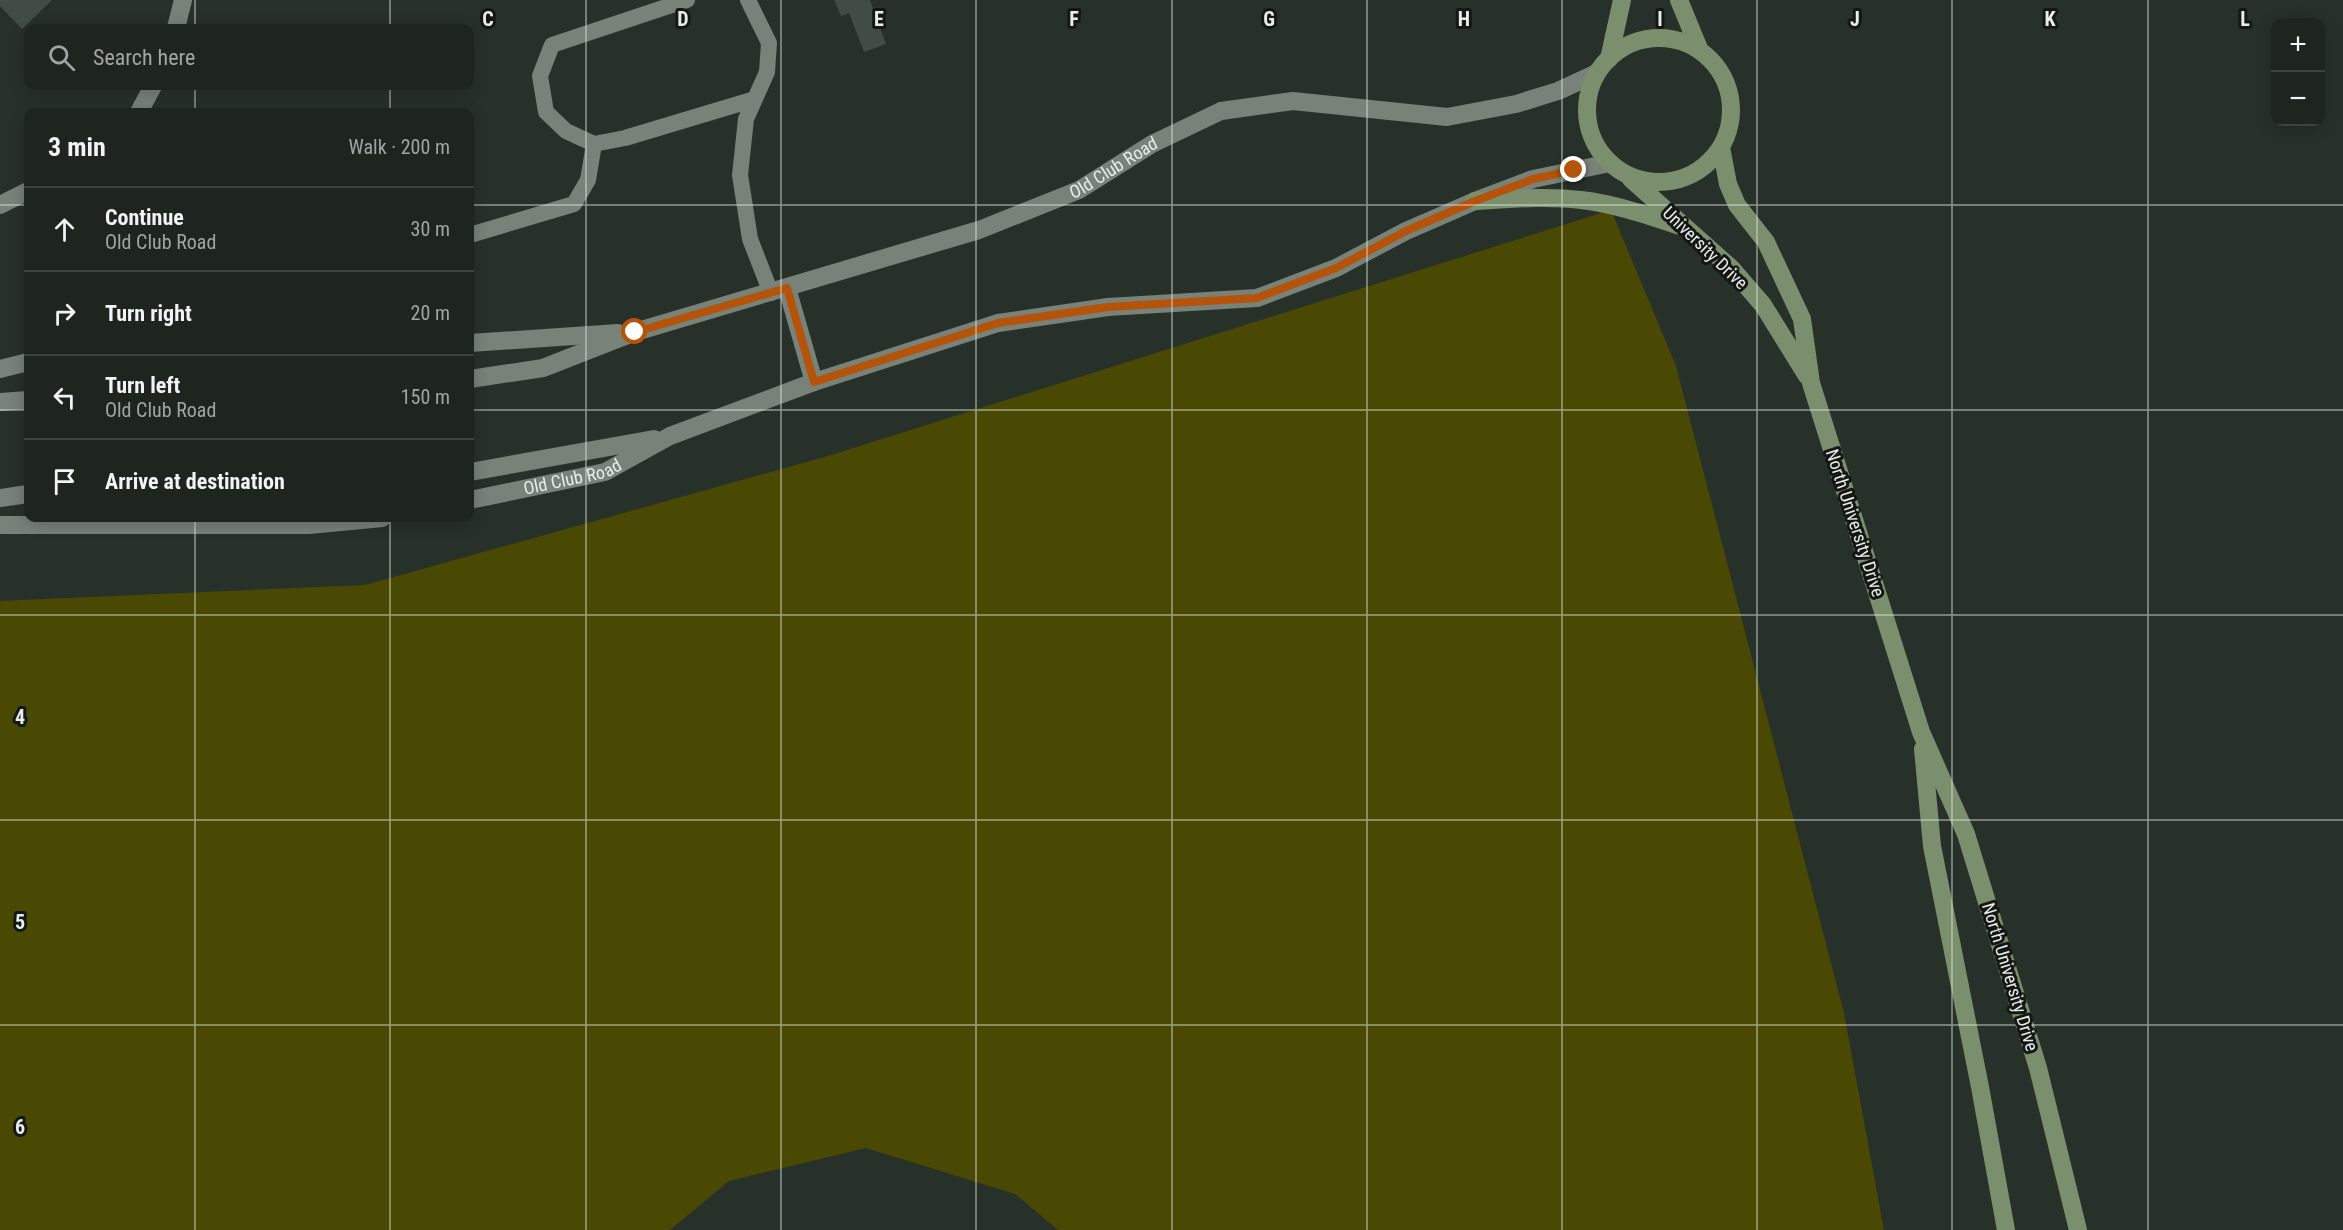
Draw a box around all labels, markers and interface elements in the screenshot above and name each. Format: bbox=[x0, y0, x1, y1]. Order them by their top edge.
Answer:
text: C bbox=[482, 7, 494, 31]
text: D bbox=[677, 7, 689, 31]
text: E bbox=[874, 7, 884, 31]
text: F bbox=[1069, 7, 1079, 31]
text: G bbox=[1263, 7, 1275, 31]
text: H bbox=[1458, 7, 1470, 31]
text: I bbox=[1657, 7, 1663, 31]
text: J bbox=[1850, 7, 1860, 31]
text: K bbox=[2044, 7, 2056, 31]
text: L bbox=[2240, 7, 2250, 31]
map controls bbox=[2271, 18, 2325, 126]
button: + bbox=[2271, 18, 2325, 72]
search box bbox=[24, 24, 474, 90]
icon: search bbox=[45, 41, 78, 74]
text: Search here bbox=[93, 45, 195, 70]
button: − bbox=[2271, 72, 2325, 126]
text: 3 min bbox=[48, 132, 106, 162]
street label: Old Club Road bbox=[1066, 132, 1161, 203]
text: Walk · 200 m bbox=[349, 135, 450, 159]
route end bbox=[1560, 156, 1586, 182]
street label: University Drive bbox=[1659, 202, 1752, 293]
text: Continue bbox=[105, 205, 184, 230]
icon: ahead bbox=[48, 213, 81, 246]
text: 30 m bbox=[411, 217, 450, 241]
text: Old Club Road bbox=[105, 230, 216, 254]
icon: right bbox=[48, 297, 81, 330]
text: Turn right bbox=[105, 301, 192, 326]
text: 20 m bbox=[411, 301, 450, 325]
route start bbox=[621, 318, 647, 344]
text: Turn left bbox=[105, 373, 180, 398]
icon: left bbox=[48, 381, 81, 414]
text: 150 m bbox=[401, 385, 450, 409]
text: Old Club Road bbox=[105, 398, 216, 422]
street label: North University Drive bbox=[1822, 446, 1889, 599]
street label: Old Club Road bbox=[521, 454, 625, 499]
icon: arrive bbox=[48, 465, 81, 498]
text: Arrive at destination bbox=[105, 469, 285, 494]
text: 4 bbox=[15, 705, 25, 729]
street label: North University Drive bbox=[1978, 900, 2043, 1054]
text: 5 bbox=[15, 910, 25, 934]
text: 6 bbox=[15, 1115, 25, 1139]

